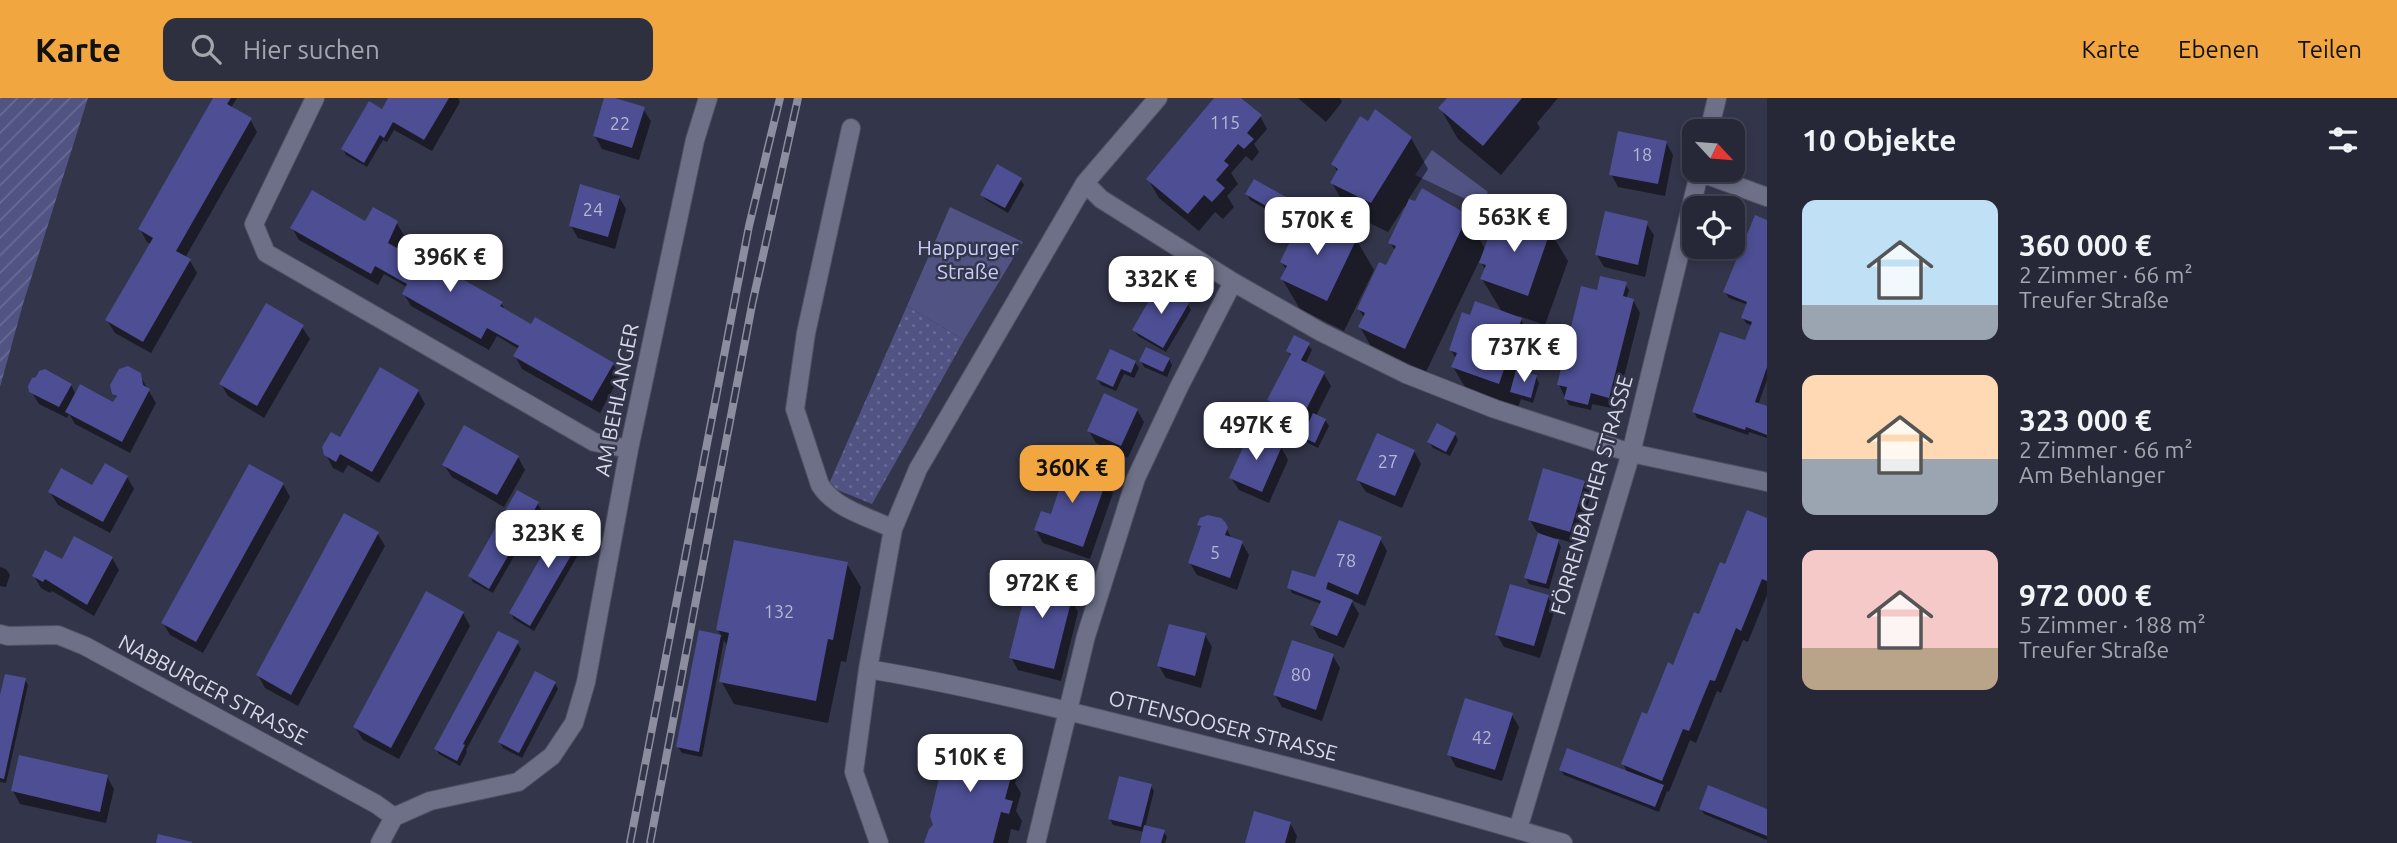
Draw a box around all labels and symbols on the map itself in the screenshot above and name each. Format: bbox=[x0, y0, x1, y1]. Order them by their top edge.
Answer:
house number: 115 bbox=[1210, 112, 1240, 132]
house number: 22 bbox=[610, 113, 630, 133]
north arrow bbox=[1682, 119, 1745, 182]
house number: 18 bbox=[1632, 144, 1652, 164]
pin: 563K € bbox=[1457, 194, 1571, 254]
pin: 570K € bbox=[1260, 198, 1374, 257]
house number: 24 bbox=[583, 199, 603, 219]
pin: 396K € bbox=[393, 234, 507, 294]
park label: Happurger Straße bbox=[917, 235, 1019, 283]
pin: 332K € bbox=[1104, 256, 1218, 316]
street label: AM BEHLANGER bbox=[589, 321, 643, 478]
pin: 737K € bbox=[1467, 324, 1581, 384]
street label: FÖRRENBACHER STRASSE bbox=[1545, 372, 1637, 617]
pin: 497K € bbox=[1199, 402, 1313, 462]
pin: 360K € bbox=[1015, 446, 1129, 505]
house number: 27 bbox=[1378, 451, 1398, 471]
pin: 323K € bbox=[491, 510, 605, 570]
house number: 5 bbox=[1210, 542, 1220, 562]
house number: 78 bbox=[1336, 550, 1356, 570]
pin: 972K € bbox=[985, 560, 1099, 620]
house number: 132 bbox=[764, 601, 794, 621]
street label: NABBURGER STRASSE bbox=[115, 629, 312, 749]
house number: 80 bbox=[1291, 664, 1311, 684]
street label: OTTENSOOSER STRASSE bbox=[1106, 685, 1340, 765]
house number: 42 bbox=[1472, 727, 1492, 747]
pin: 510K € bbox=[913, 734, 1027, 794]

